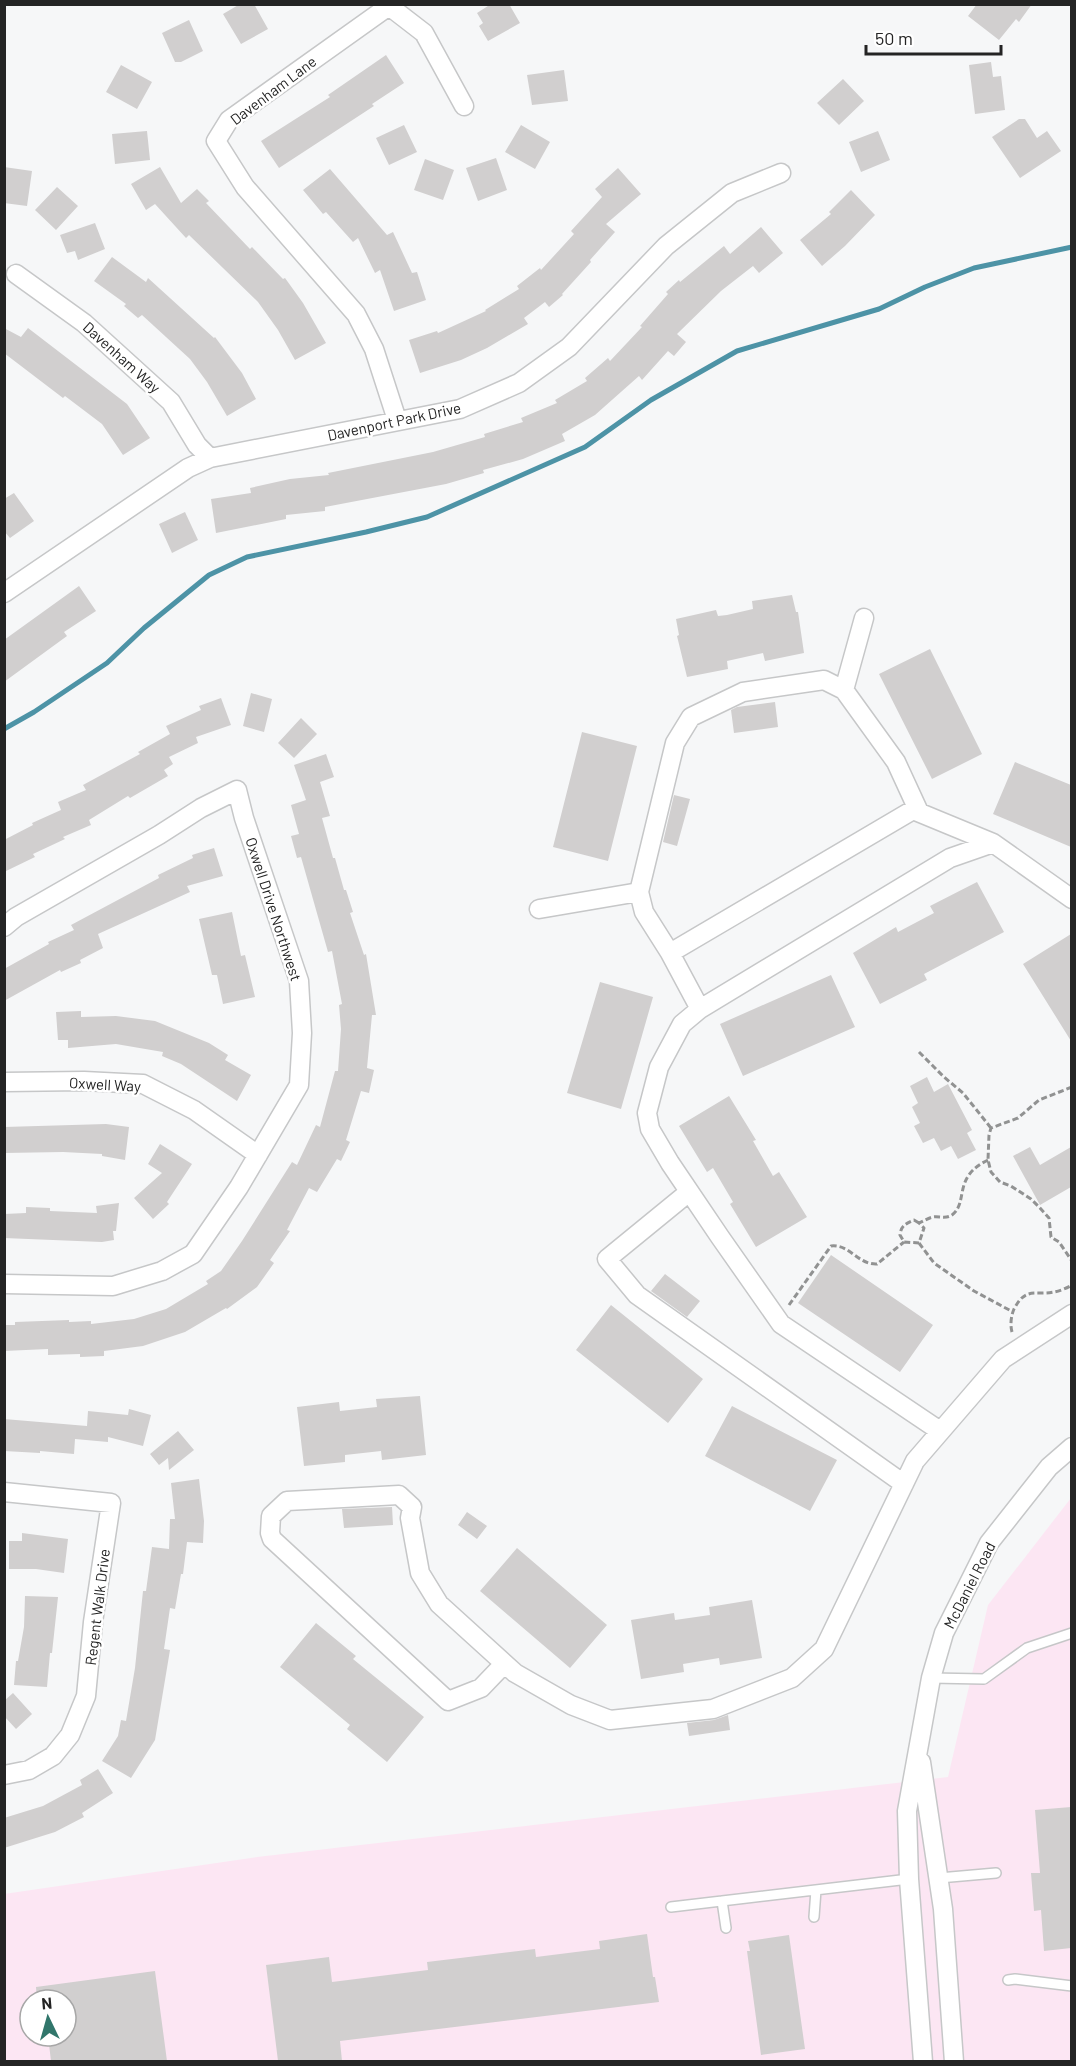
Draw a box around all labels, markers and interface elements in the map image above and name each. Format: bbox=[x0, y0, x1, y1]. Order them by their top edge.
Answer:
scale bar bbox=[866, 18, 1001, 56]
text: 50 m bbox=[875, 27, 913, 49]
street label: Davenham Lane bbox=[226, 52, 320, 128]
street label: Davenham Way bbox=[80, 318, 164, 396]
street label: Davenport Park Drive bbox=[326, 398, 462, 444]
street label: Oxwell Drive Northwest bbox=[242, 835, 306, 983]
street label: Oxwell Way bbox=[69, 1073, 141, 1095]
street label: McDaniel Road bbox=[939, 1539, 999, 1631]
street label: Regent Walk Drive bbox=[81, 1548, 113, 1666]
north arrow bbox=[18, 1988, 78, 2048]
text: N bbox=[41, 1993, 53, 2012]

